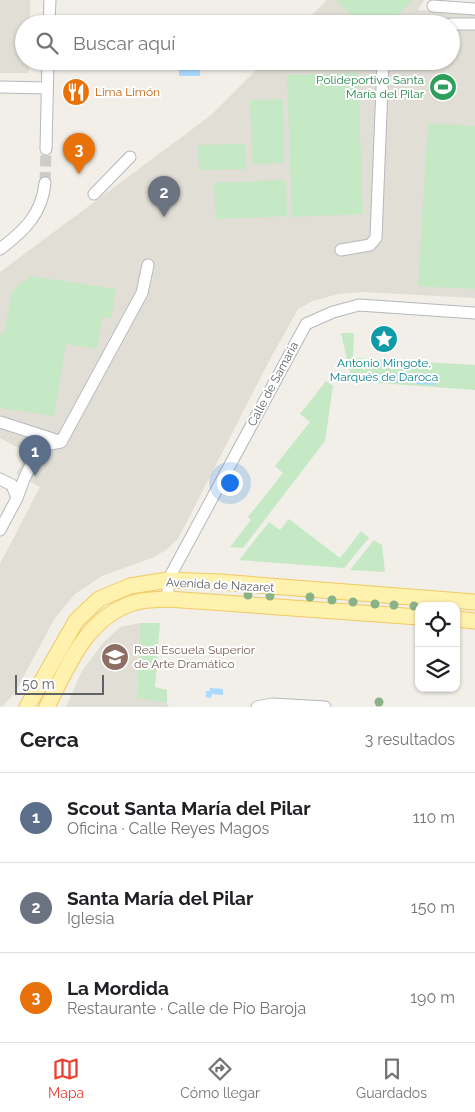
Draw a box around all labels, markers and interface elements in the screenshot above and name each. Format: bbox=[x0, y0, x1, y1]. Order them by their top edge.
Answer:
search box bbox=[15, 15, 460, 70]
icon: search bbox=[33, 29, 61, 57]
text: Buscar aquí bbox=[73, 32, 175, 54]
sports icon: Polideportivo Santa María del Pilar bbox=[428, 72, 458, 102]
place label: Polideportivo Santa María del Pilar bbox=[316, 73, 425, 101]
restaurant icon: Lima Limón bbox=[61, 77, 91, 107]
place label: Lima Limón bbox=[95, 85, 160, 99]
pin: 3 bbox=[63, 133, 95, 174]
pin: 2 bbox=[148, 176, 180, 217]
place icon: Antonio Mingote, Marqués de Daroca bbox=[369, 324, 399, 354]
street label: Calle de Samaria bbox=[245, 339, 301, 429]
place label: Antonio Mingote, Marqués de Daroca bbox=[330, 356, 438, 384]
pin: 1 bbox=[19, 435, 51, 476]
your location bbox=[217, 470, 243, 496]
street label: Avenida de Nazaret bbox=[166, 575, 274, 595]
map controls bbox=[415, 602, 460, 692]
button: locate bbox=[415, 602, 460, 647]
school or university icon: Real Escuela Superior de Arte Dramático bbox=[100, 642, 130, 672]
place label: Real Escuela Superior de Arte Dramático bbox=[134, 643, 256, 671]
button: layers bbox=[415, 647, 460, 692]
scale bar bbox=[15, 672, 104, 695]
text: 50 m bbox=[22, 676, 55, 692]
text: Cerca bbox=[20, 727, 79, 752]
text: 3 resultados bbox=[365, 730, 455, 749]
text: Scout Santa María del Pilar bbox=[67, 797, 311, 819]
text: 1 bbox=[32, 808, 40, 827]
text: 110 m bbox=[413, 808, 455, 827]
text: Oficina · Calle Reyes Magos bbox=[67, 819, 269, 838]
text: Santa María del Pilar bbox=[67, 887, 253, 909]
text: 2 bbox=[31, 898, 41, 917]
text: 150 m bbox=[411, 898, 455, 917]
text: Iglesia bbox=[67, 909, 114, 928]
text: La Mordida bbox=[67, 977, 169, 999]
text: 3 bbox=[32, 988, 40, 1007]
text: 190 m bbox=[410, 988, 455, 1007]
text: Restaurante · Calle de Pío Baroja bbox=[67, 999, 306, 1018]
tab: Mapa bbox=[48, 1055, 84, 1101]
tab: Cómo llegar bbox=[180, 1055, 260, 1101]
tab: Guardados bbox=[356, 1055, 427, 1101]

